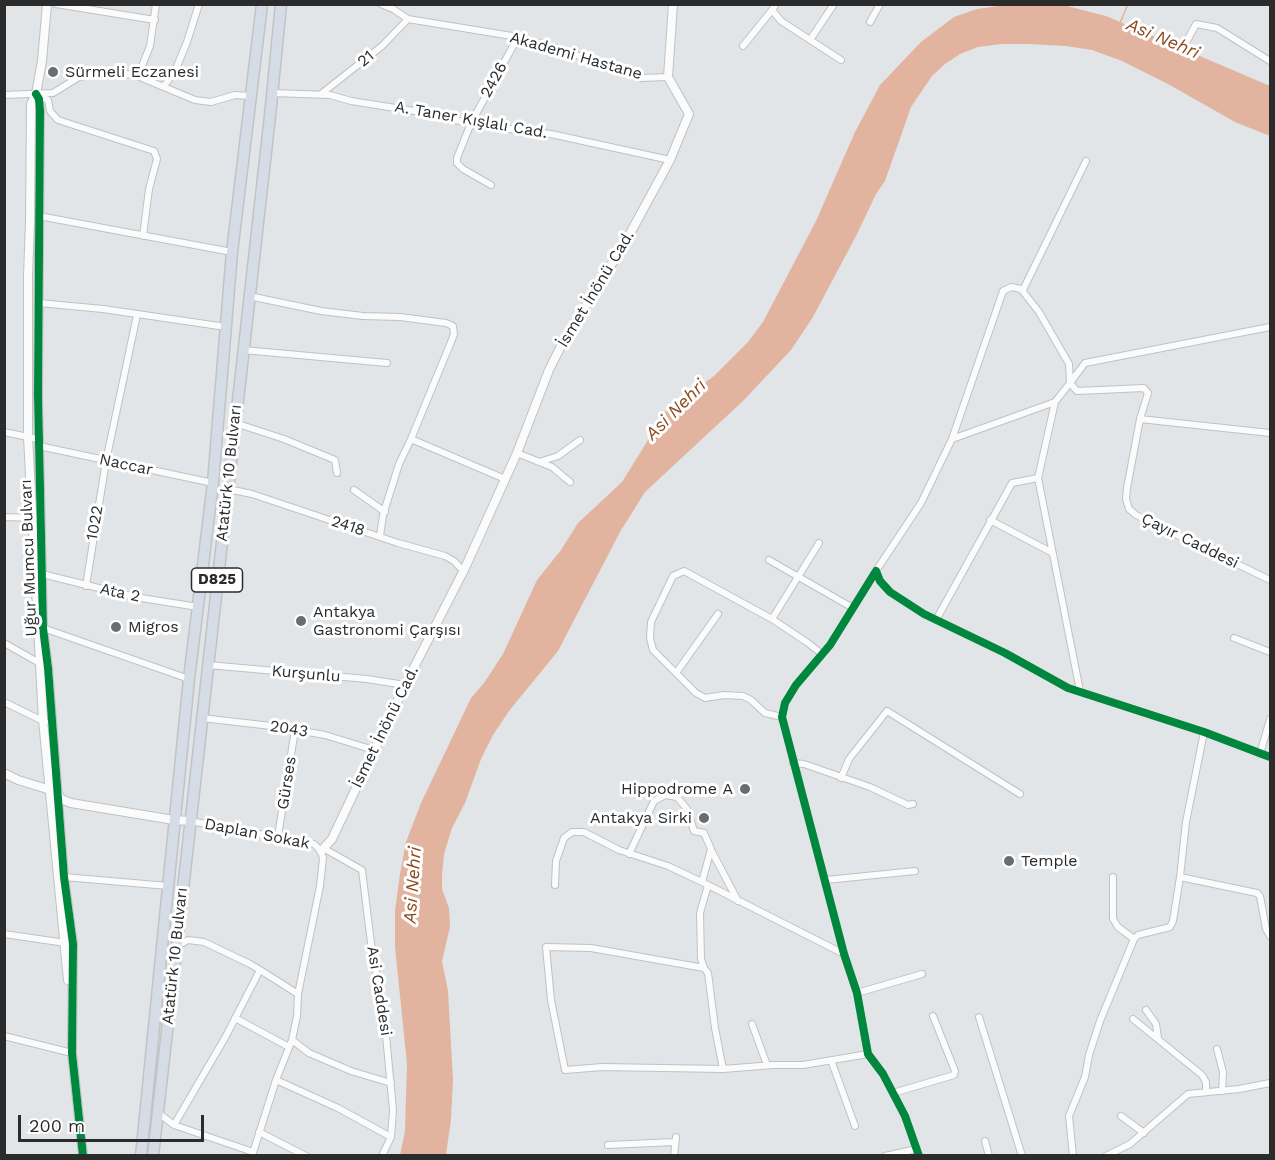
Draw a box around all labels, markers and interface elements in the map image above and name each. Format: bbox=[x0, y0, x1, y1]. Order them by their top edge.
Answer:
water label: Asi Nehri bbox=[1123, 14, 1203, 64]
street label: Akademi Hastane bbox=[508, 28, 644, 84]
street label: 21 bbox=[354, 47, 378, 71]
street label: 2426 bbox=[476, 59, 512, 101]
place label: Sürmeli Eczanesi bbox=[65, 62, 199, 82]
marker: Sürmeli Eczanesi bbox=[46, 65, 60, 79]
street label: A. Taner Kışlalı Cad. bbox=[393, 97, 549, 143]
street label: İsmet İnönü Cad. bbox=[553, 227, 639, 351]
water label: Asi Nehri bbox=[641, 375, 711, 445]
street label: Atatürk 10 Bulvarı bbox=[212, 404, 246, 542]
street label: Naccar bbox=[97, 450, 155, 480]
street label: Uğur Mumcu Bulvarı bbox=[17, 479, 41, 637]
street label: 1022 bbox=[83, 504, 107, 542]
street label: Çayır Caddesi bbox=[1138, 509, 1242, 573]
street label: 2418 bbox=[329, 512, 367, 540]
road number: D825 bbox=[192, 568, 242, 592]
street label: Ata 2 bbox=[98, 579, 142, 607]
place label: Antakya Gastronomi Çarşısı bbox=[313, 602, 461, 640]
marker: Antakya Gastronomi Çarşısı bbox=[294, 614, 308, 628]
place label: Migros bbox=[128, 617, 179, 637]
marker: Migros bbox=[109, 620, 123, 634]
street label: Kurşunlu bbox=[271, 661, 341, 687]
street label: İsmet İnönü Cad. bbox=[347, 663, 423, 791]
street label: 2043 bbox=[269, 717, 309, 741]
street label: Gürses bbox=[273, 755, 301, 811]
place label: Hippodrome A bbox=[621, 779, 733, 799]
marker: Hippodrome A bbox=[738, 782, 752, 796]
place label: Antakya Sirki bbox=[590, 808, 692, 828]
marker: Antakya Sirki bbox=[697, 811, 711, 825]
street label: Daplan Sokak bbox=[203, 814, 311, 854]
water label: Asi Nehri bbox=[400, 846, 426, 924]
place label: Temple bbox=[1021, 851, 1078, 871]
marker: Temple bbox=[1002, 854, 1016, 868]
street label: Atatürk 10 Bulvarı bbox=[158, 887, 192, 1025]
street label: Asi Caddesi bbox=[362, 945, 396, 1037]
scale bar bbox=[21, 1103, 207, 1141]
text: 200 m bbox=[29, 1115, 85, 1136]

